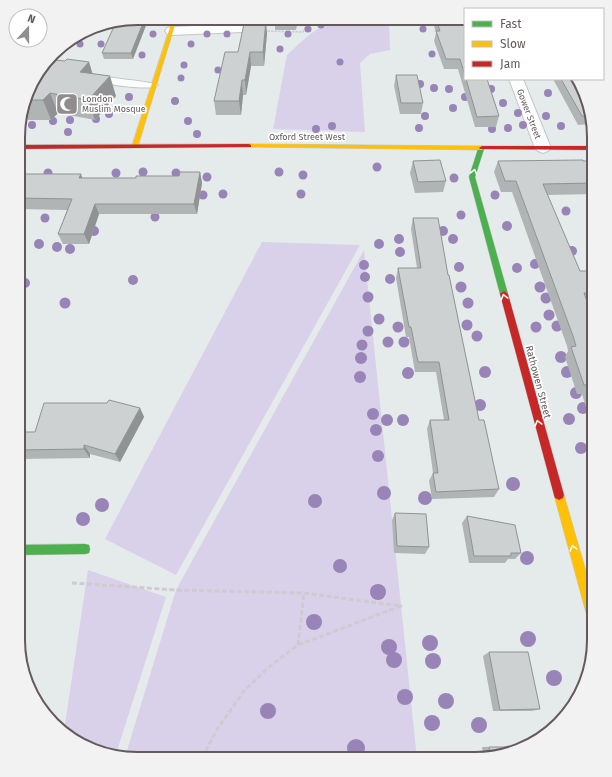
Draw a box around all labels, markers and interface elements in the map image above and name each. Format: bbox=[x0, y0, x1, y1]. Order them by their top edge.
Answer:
north arrow bbox=[8, 8, 48, 48]
legend bbox=[464, 8, 604, 80]
text: N bbox=[26, 12, 37, 27]
text: Fast bbox=[500, 17, 522, 31]
text: Slow bbox=[500, 37, 526, 51]
text: Jam bbox=[500, 57, 520, 71]
street label: Gower Street bbox=[515, 88, 543, 141]
mosque icon: London Muslim Mosque bbox=[54, 91, 80, 117]
place label: London Muslim Mosque bbox=[82, 94, 146, 114]
street label: Oxford Street West bbox=[269, 132, 346, 142]
one-way arrow bbox=[469, 169, 478, 176]
one-way arrow bbox=[500, 294, 509, 301]
street label: Rathowen Street bbox=[523, 344, 554, 420]
one-way arrow bbox=[534, 419, 543, 426]
one-way arrow bbox=[569, 545, 578, 552]

